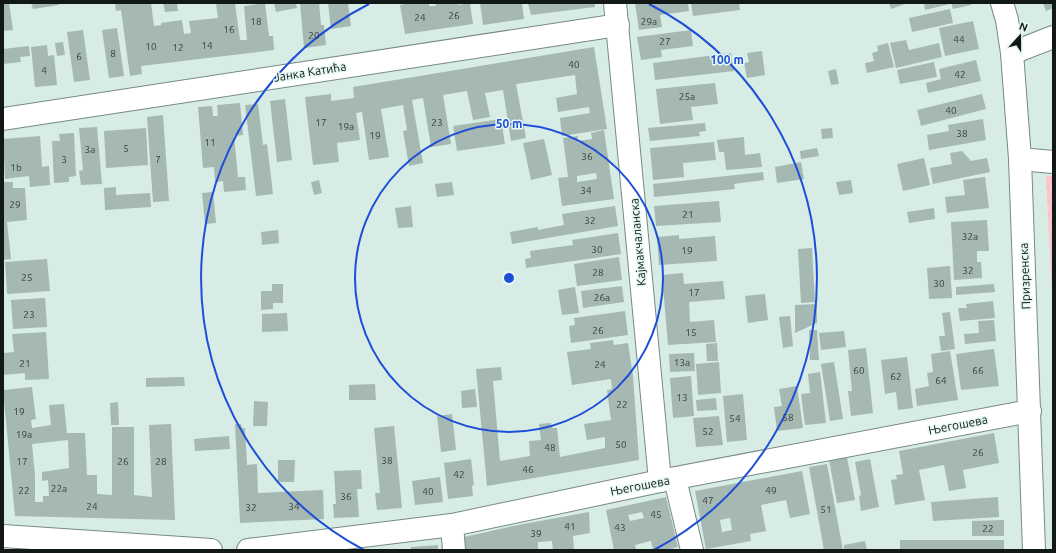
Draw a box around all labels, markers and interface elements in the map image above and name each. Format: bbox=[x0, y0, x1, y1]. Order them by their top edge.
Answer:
house number: 26 bbox=[448, 10, 460, 21]
house number: 24 bbox=[414, 12, 426, 23]
house number: 18 bbox=[250, 16, 262, 27]
house number: 29a bbox=[641, 16, 657, 27]
north arrow bbox=[1000, 16, 1040, 56]
text: N bbox=[1018, 20, 1030, 34]
house number: 16 bbox=[223, 24, 235, 35]
house number: 20 bbox=[308, 30, 320, 41]
house number: 44 bbox=[953, 34, 965, 45]
house number: 27 bbox=[659, 36, 671, 47]
house number: 14 bbox=[201, 40, 213, 51]
house number: 10 bbox=[145, 41, 157, 52]
house number: 12 bbox=[172, 42, 184, 53]
house number: 8 bbox=[110, 48, 116, 59]
house number: 6 bbox=[76, 51, 82, 62]
text: 100 m bbox=[710, 53, 744, 66]
street label: Јанка Катића bbox=[273, 59, 347, 84]
house number: 40 bbox=[568, 59, 580, 70]
house number: 4 bbox=[41, 65, 47, 76]
house number: 42 bbox=[954, 69, 966, 80]
house number: 25a bbox=[679, 91, 695, 102]
house number: 40 bbox=[945, 105, 957, 116]
house number: 17 bbox=[315, 117, 327, 128]
house number: 23 bbox=[431, 117, 443, 128]
text: 50 m bbox=[496, 117, 522, 130]
house number: 19a bbox=[338, 121, 354, 132]
house number: 38 bbox=[956, 128, 968, 139]
house number: 19 bbox=[369, 130, 381, 141]
house number: 11 bbox=[204, 137, 216, 148]
house number: 5 bbox=[123, 143, 129, 154]
house number: 3a bbox=[85, 144, 95, 155]
house number: 36 bbox=[581, 151, 593, 162]
house number: 3 bbox=[61, 154, 67, 165]
house number: 7 bbox=[155, 154, 161, 165]
house number: 1b bbox=[10, 162, 22, 173]
house number: 34 bbox=[580, 185, 592, 196]
street label: Кајмакчаланска bbox=[627, 198, 648, 286]
house number: 29 bbox=[9, 199, 21, 210]
house number: 21 bbox=[682, 209, 694, 220]
house number: 32 bbox=[584, 215, 596, 226]
house number: 32a bbox=[962, 231, 978, 242]
street label: Призренска bbox=[1017, 242, 1032, 310]
house number: 30 bbox=[591, 244, 603, 255]
house number: 19 bbox=[681, 245, 693, 256]
house number: 32 bbox=[962, 265, 974, 276]
house number: 28 bbox=[592, 267, 604, 278]
centre of rings bbox=[502, 271, 516, 285]
house number: 25 bbox=[21, 272, 33, 283]
house number: 30 bbox=[933, 278, 945, 289]
house number: 17 bbox=[688, 287, 700, 298]
house number: 26a bbox=[594, 292, 610, 303]
house number: 23 bbox=[23, 309, 35, 320]
house number: 26 bbox=[592, 325, 604, 336]
house number: 15 bbox=[685, 327, 697, 338]
house number: 13a bbox=[674, 357, 690, 368]
house number: 21 bbox=[19, 358, 31, 369]
house number: 24 bbox=[594, 359, 606, 370]
house number: 60 bbox=[853, 365, 865, 376]
house number: 66 bbox=[972, 365, 984, 376]
house number: 62 bbox=[890, 371, 902, 382]
house number: 64 bbox=[935, 375, 947, 386]
house number: 13 bbox=[676, 392, 688, 403]
house number: 22 bbox=[616, 399, 628, 410]
house number: 19 bbox=[13, 406, 25, 417]
house number: 58 bbox=[782, 412, 794, 423]
street label: Његошева bbox=[927, 412, 989, 437]
house number: 54 bbox=[729, 413, 741, 424]
house number: 52 bbox=[702, 426, 714, 437]
house number: 19a bbox=[16, 429, 32, 440]
house number: 50 bbox=[615, 439, 627, 450]
house number: 48 bbox=[544, 442, 556, 453]
house number: 26 bbox=[972, 447, 984, 458]
house number: 38 bbox=[381, 455, 393, 466]
house number: 17 bbox=[16, 456, 28, 467]
house number: 26 bbox=[117, 456, 129, 467]
house number: 28 bbox=[155, 456, 167, 467]
house number: 46 bbox=[522, 464, 534, 475]
house number: 42 bbox=[453, 469, 465, 480]
street label: Његошева bbox=[609, 473, 671, 498]
house number: 22a bbox=[51, 483, 67, 494]
house number: 22 bbox=[18, 485, 30, 496]
house number: 49 bbox=[765, 485, 777, 496]
house number: 40 bbox=[422, 486, 434, 497]
house number: 36 bbox=[340, 491, 352, 502]
house number: 47 bbox=[702, 495, 714, 506]
house number: 24 bbox=[86, 501, 98, 512]
house number: 34 bbox=[288, 501, 300, 512]
house number: 32 bbox=[245, 502, 257, 513]
house number: 51 bbox=[820, 504, 832, 515]
house number: 45 bbox=[650, 509, 662, 520]
house number: 41 bbox=[564, 521, 576, 532]
house number: 43 bbox=[614, 522, 626, 533]
house number: 22 bbox=[982, 523, 994, 534]
house number: 39 bbox=[530, 528, 542, 539]

